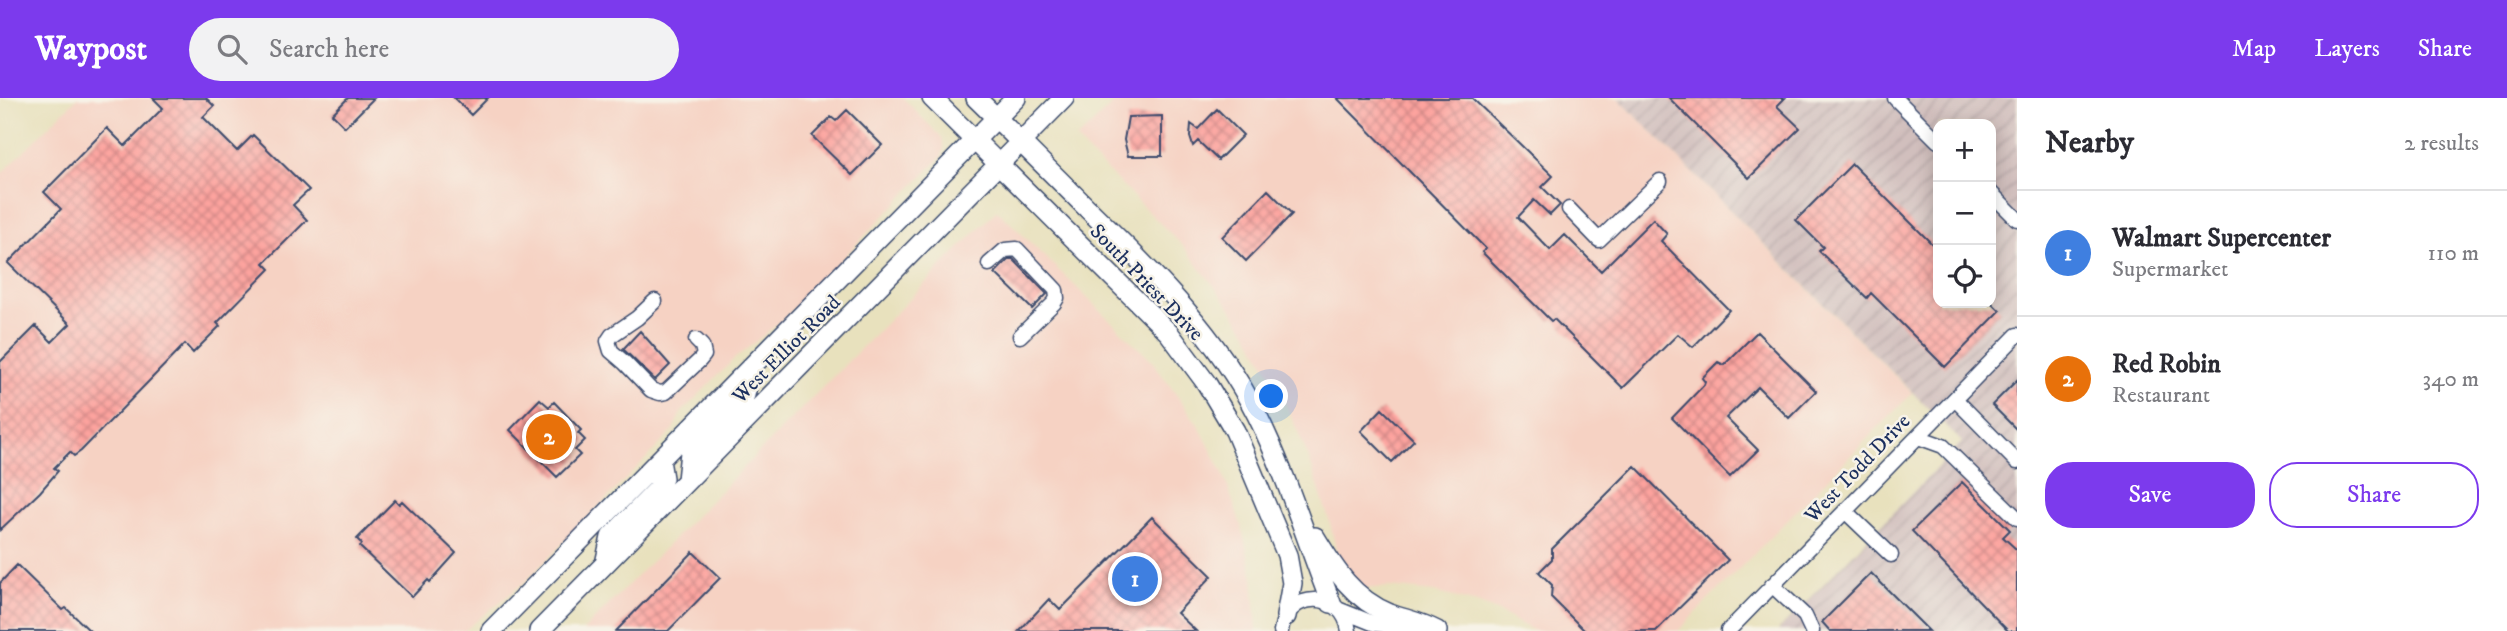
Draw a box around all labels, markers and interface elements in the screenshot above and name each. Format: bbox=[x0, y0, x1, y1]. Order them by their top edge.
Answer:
search box bbox=[189, 18, 679, 81]
text: Waypost bbox=[35, 29, 147, 70]
icon: search bbox=[213, 30, 251, 68]
text: Search here bbox=[269, 33, 389, 66]
text: Map bbox=[2232, 34, 2276, 64]
text: Layers bbox=[2314, 34, 2380, 64]
text: Share bbox=[2418, 34, 2472, 64]
map controls bbox=[1933, 119, 1996, 308]
button: + bbox=[1933, 119, 1996, 182]
text: Nearby bbox=[2045, 125, 2134, 162]
text: 2 results bbox=[2404, 129, 2479, 158]
button: − bbox=[1933, 182, 1996, 245]
street label: South Priest Drive bbox=[1084, 219, 1209, 347]
text: Walmart Supercenter bbox=[2112, 222, 2331, 255]
text: 1 bbox=[2064, 239, 2072, 268]
text: 110 m bbox=[2428, 239, 2479, 268]
button: locate bbox=[1933, 245, 1996, 308]
text: Supermarket bbox=[2112, 255, 2228, 284]
street label: West Elliot Road bbox=[726, 290, 847, 410]
text: Red Robin bbox=[2112, 348, 2221, 381]
text: 2 bbox=[2062, 365, 2074, 394]
text: 340 m bbox=[2423, 365, 2479, 394]
your location bbox=[1254, 379, 1288, 413]
text: Restaurant bbox=[2112, 381, 2210, 410]
street label: West Todd Drive bbox=[1799, 409, 1916, 529]
pin: 2 bbox=[526, 411, 572, 463]
button: Save bbox=[2045, 462, 2255, 528]
button: Share bbox=[2269, 462, 2479, 528]
pin: 1 bbox=[1112, 553, 1158, 605]

